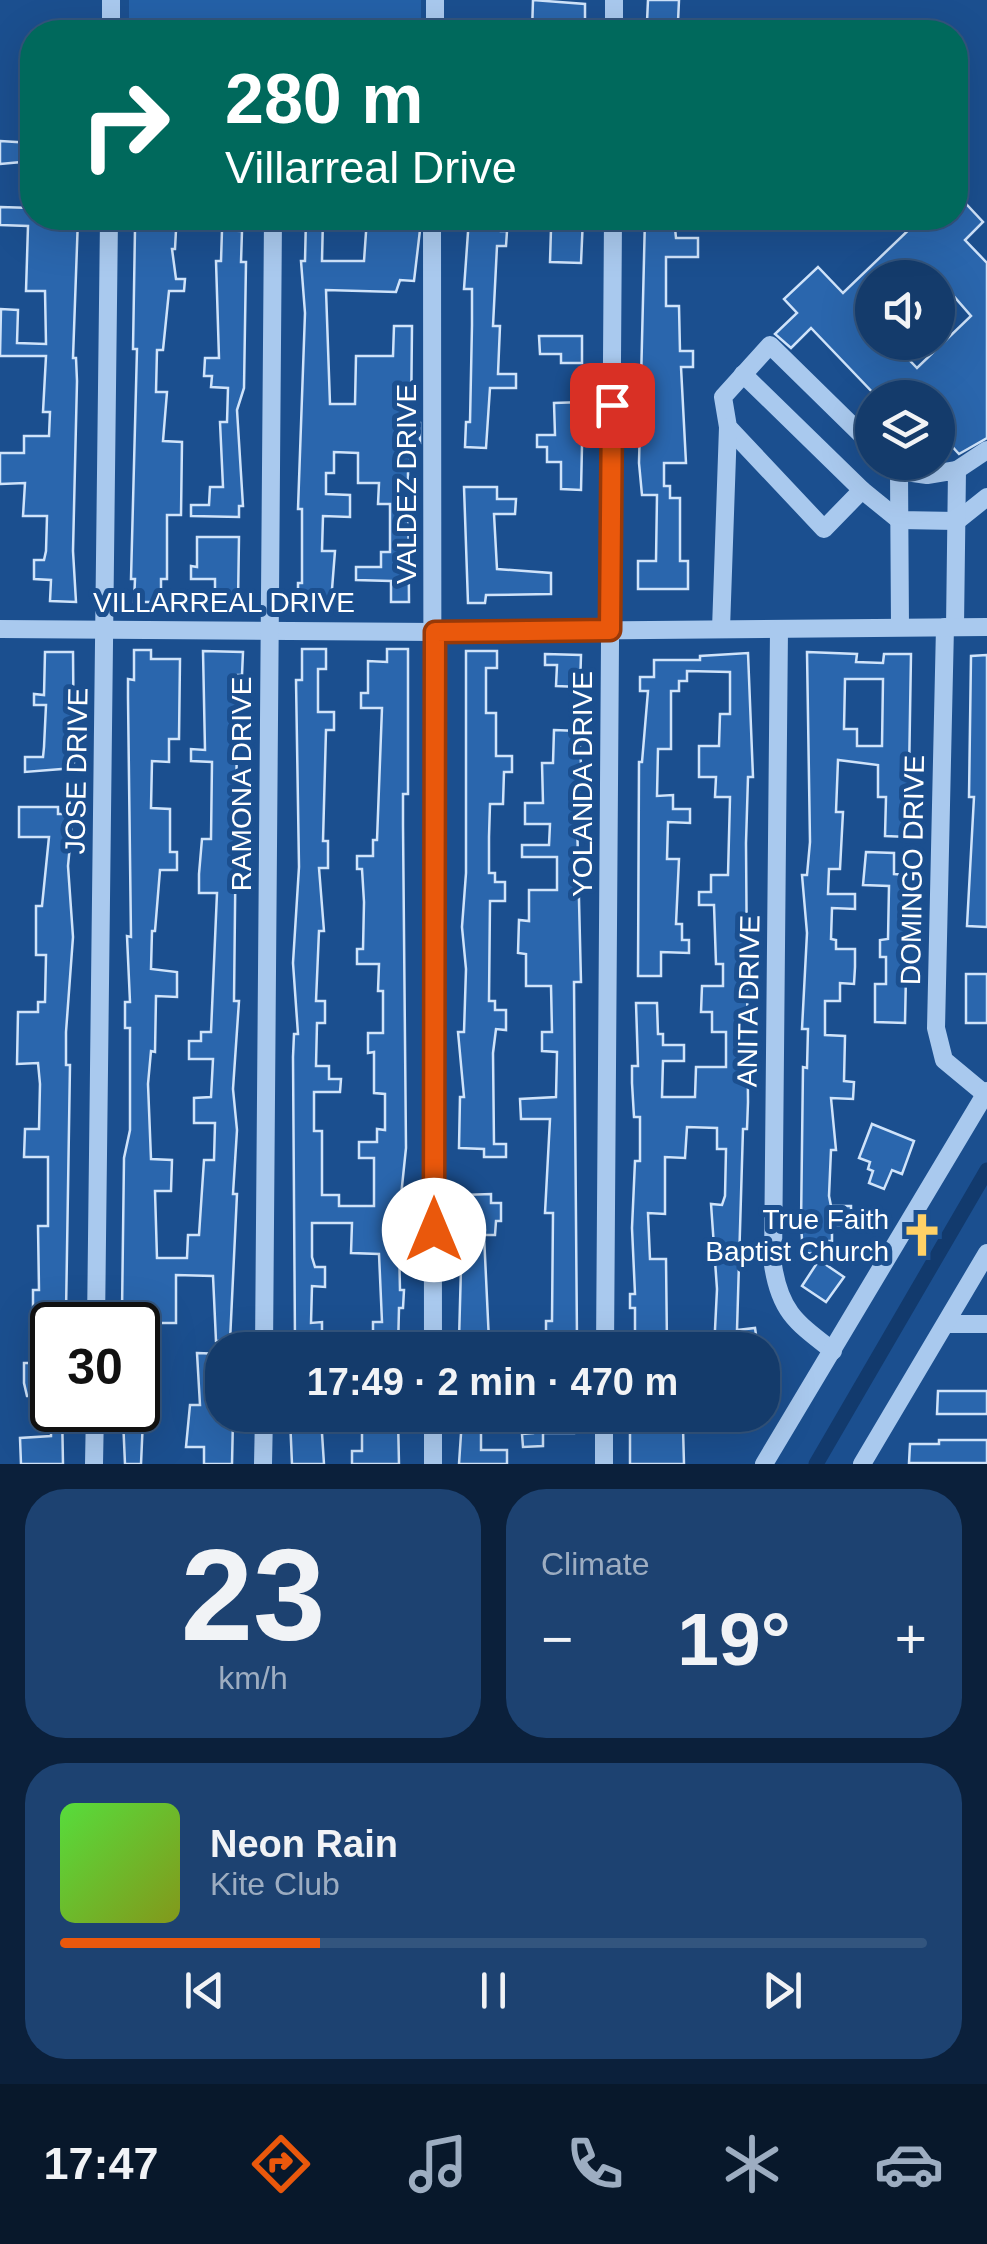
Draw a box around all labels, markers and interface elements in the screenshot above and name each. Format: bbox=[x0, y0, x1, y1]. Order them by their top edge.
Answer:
icon: right bbox=[60, 60, 190, 190]
text: 280 m bbox=[225, 60, 423, 138]
text: Villarreal Drive bbox=[225, 142, 517, 193]
map controls bbox=[855, 260, 955, 480]
button: sound bbox=[855, 260, 955, 360]
pin bbox=[570, 363, 655, 448]
icon: arrive bbox=[585, 378, 640, 433]
button: layers bbox=[855, 380, 955, 480]
street label: VALDEZ DRIVE bbox=[391, 384, 422, 584]
street label: VILLARREAL DRIVE bbox=[93, 587, 355, 618]
street label: YOLANDA DRIVE bbox=[567, 671, 598, 897]
street label: RAMONA DRIVE bbox=[226, 677, 257, 891]
street label: JOSE DRIVE bbox=[60, 688, 93, 855]
street label: DOMINGO DRIVE bbox=[895, 755, 930, 985]
street label: ANITA DRIVE bbox=[731, 915, 766, 1087]
position arrow bbox=[382, 1178, 486, 1282]
place label: True Faith Baptist Church bbox=[705, 1204, 889, 1267]
church icon: True Faith Baptist Church bbox=[898, 1211, 946, 1259]
speed limit sign: 30 bbox=[30, 1302, 160, 1432]
text: 17:49 · 2 min · 470 m bbox=[307, 1361, 678, 1403]
text: 23 bbox=[181, 1522, 325, 1668]
text: Climate bbox=[541, 1546, 649, 1582]
text: 19° bbox=[677, 1597, 791, 1681]
text: − bbox=[541, 1608, 573, 1670]
text: + bbox=[895, 1608, 927, 1670]
text: km/h bbox=[218, 1660, 288, 1696]
text: Neon Rain bbox=[210, 1823, 398, 1865]
text: Kite Club bbox=[210, 1866, 340, 1902]
icon: previous bbox=[177, 1963, 232, 2018]
icon: pause bbox=[466, 1963, 521, 2018]
icon: next bbox=[755, 1963, 810, 2018]
icon: directions bbox=[246, 2129, 316, 2199]
icon: music bbox=[403, 2129, 473, 2199]
icon: phone bbox=[560, 2129, 630, 2199]
icon: climate bbox=[717, 2129, 787, 2199]
icon: car bbox=[874, 2129, 944, 2199]
text: 17:47 bbox=[43, 2138, 159, 2189]

